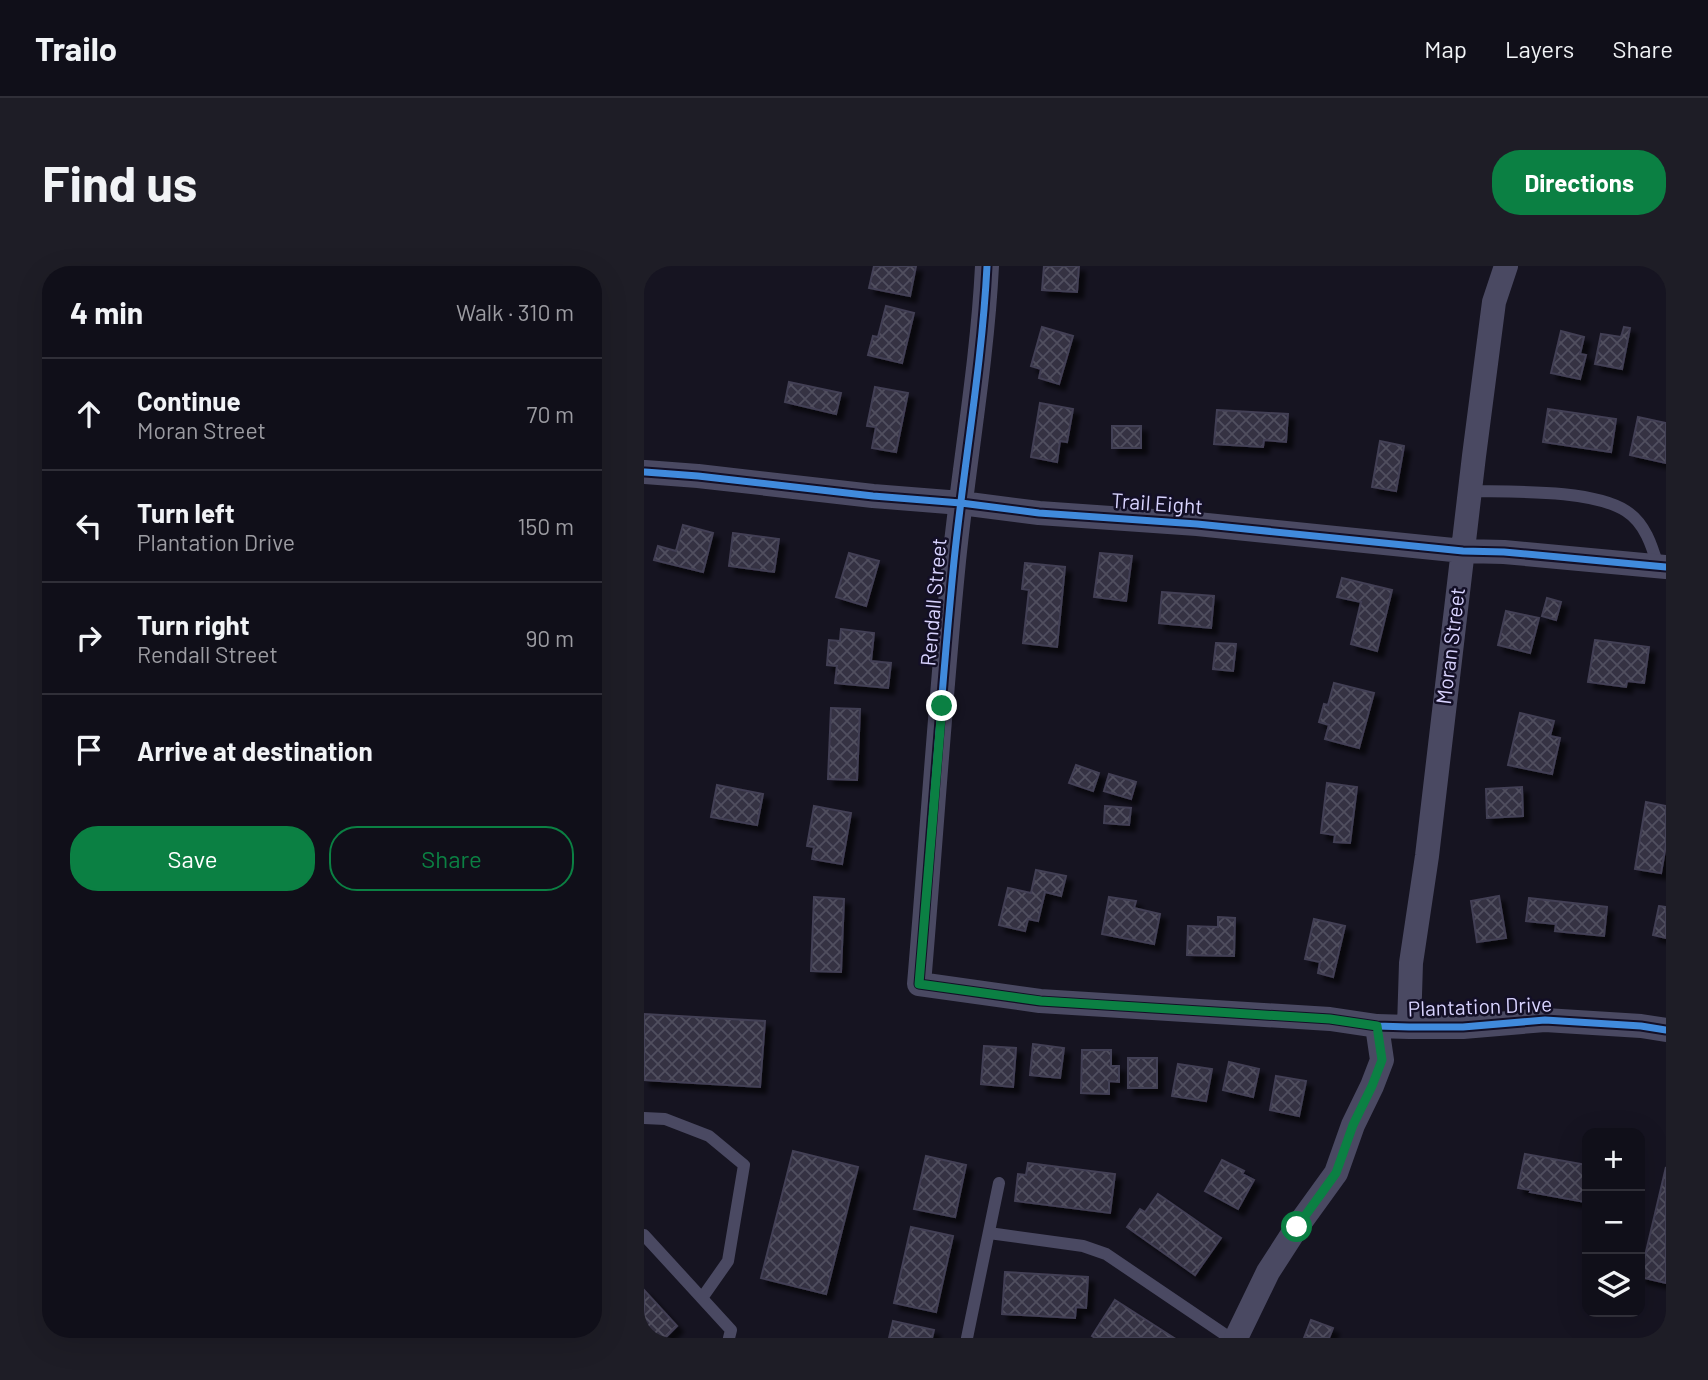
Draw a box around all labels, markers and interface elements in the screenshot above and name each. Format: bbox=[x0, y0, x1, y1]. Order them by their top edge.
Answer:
text: Trailo bbox=[35, 28, 117, 68]
text: Map bbox=[1424, 34, 1467, 63]
text: Layers bbox=[1505, 34, 1574, 63]
text: Share bbox=[1612, 34, 1673, 63]
button: Directions bbox=[1492, 150, 1666, 215]
text: Find us bbox=[42, 153, 197, 212]
text: 4 min bbox=[70, 294, 143, 330]
text: Walk · 310 m bbox=[456, 298, 574, 326]
text: Continue bbox=[137, 385, 241, 416]
icon: ahead bbox=[70, 395, 108, 433]
text: 70 m bbox=[527, 400, 574, 428]
text: Moran Street bbox=[137, 416, 266, 444]
street label: Trail Eight bbox=[1110, 487, 1204, 518]
text: Turn left bbox=[137, 497, 235, 528]
icon: left bbox=[70, 507, 108, 545]
text: 150 m bbox=[518, 512, 574, 540]
text: Plantation Drive bbox=[137, 528, 295, 556]
street label: Rendall Street bbox=[914, 537, 951, 667]
street label: Moran Street bbox=[1430, 586, 1469, 706]
text: Turn right bbox=[137, 609, 250, 640]
icon: right bbox=[70, 619, 108, 657]
text: 90 m bbox=[525, 624, 574, 652]
text: Rendall Street bbox=[137, 640, 278, 668]
route end bbox=[926, 690, 957, 721]
icon: arrive bbox=[70, 731, 108, 769]
text: Arrive at destination bbox=[137, 735, 373, 766]
button: Save bbox=[70, 826, 315, 891]
button: Share bbox=[329, 826, 574, 891]
street label: Plantation Drive bbox=[1407, 990, 1553, 1021]
map controls bbox=[1582, 1128, 1645, 1317]
button: + bbox=[1582, 1128, 1645, 1191]
button: − bbox=[1582, 1191, 1645, 1254]
route start bbox=[1281, 1211, 1312, 1242]
button: layers bbox=[1582, 1254, 1645, 1317]

